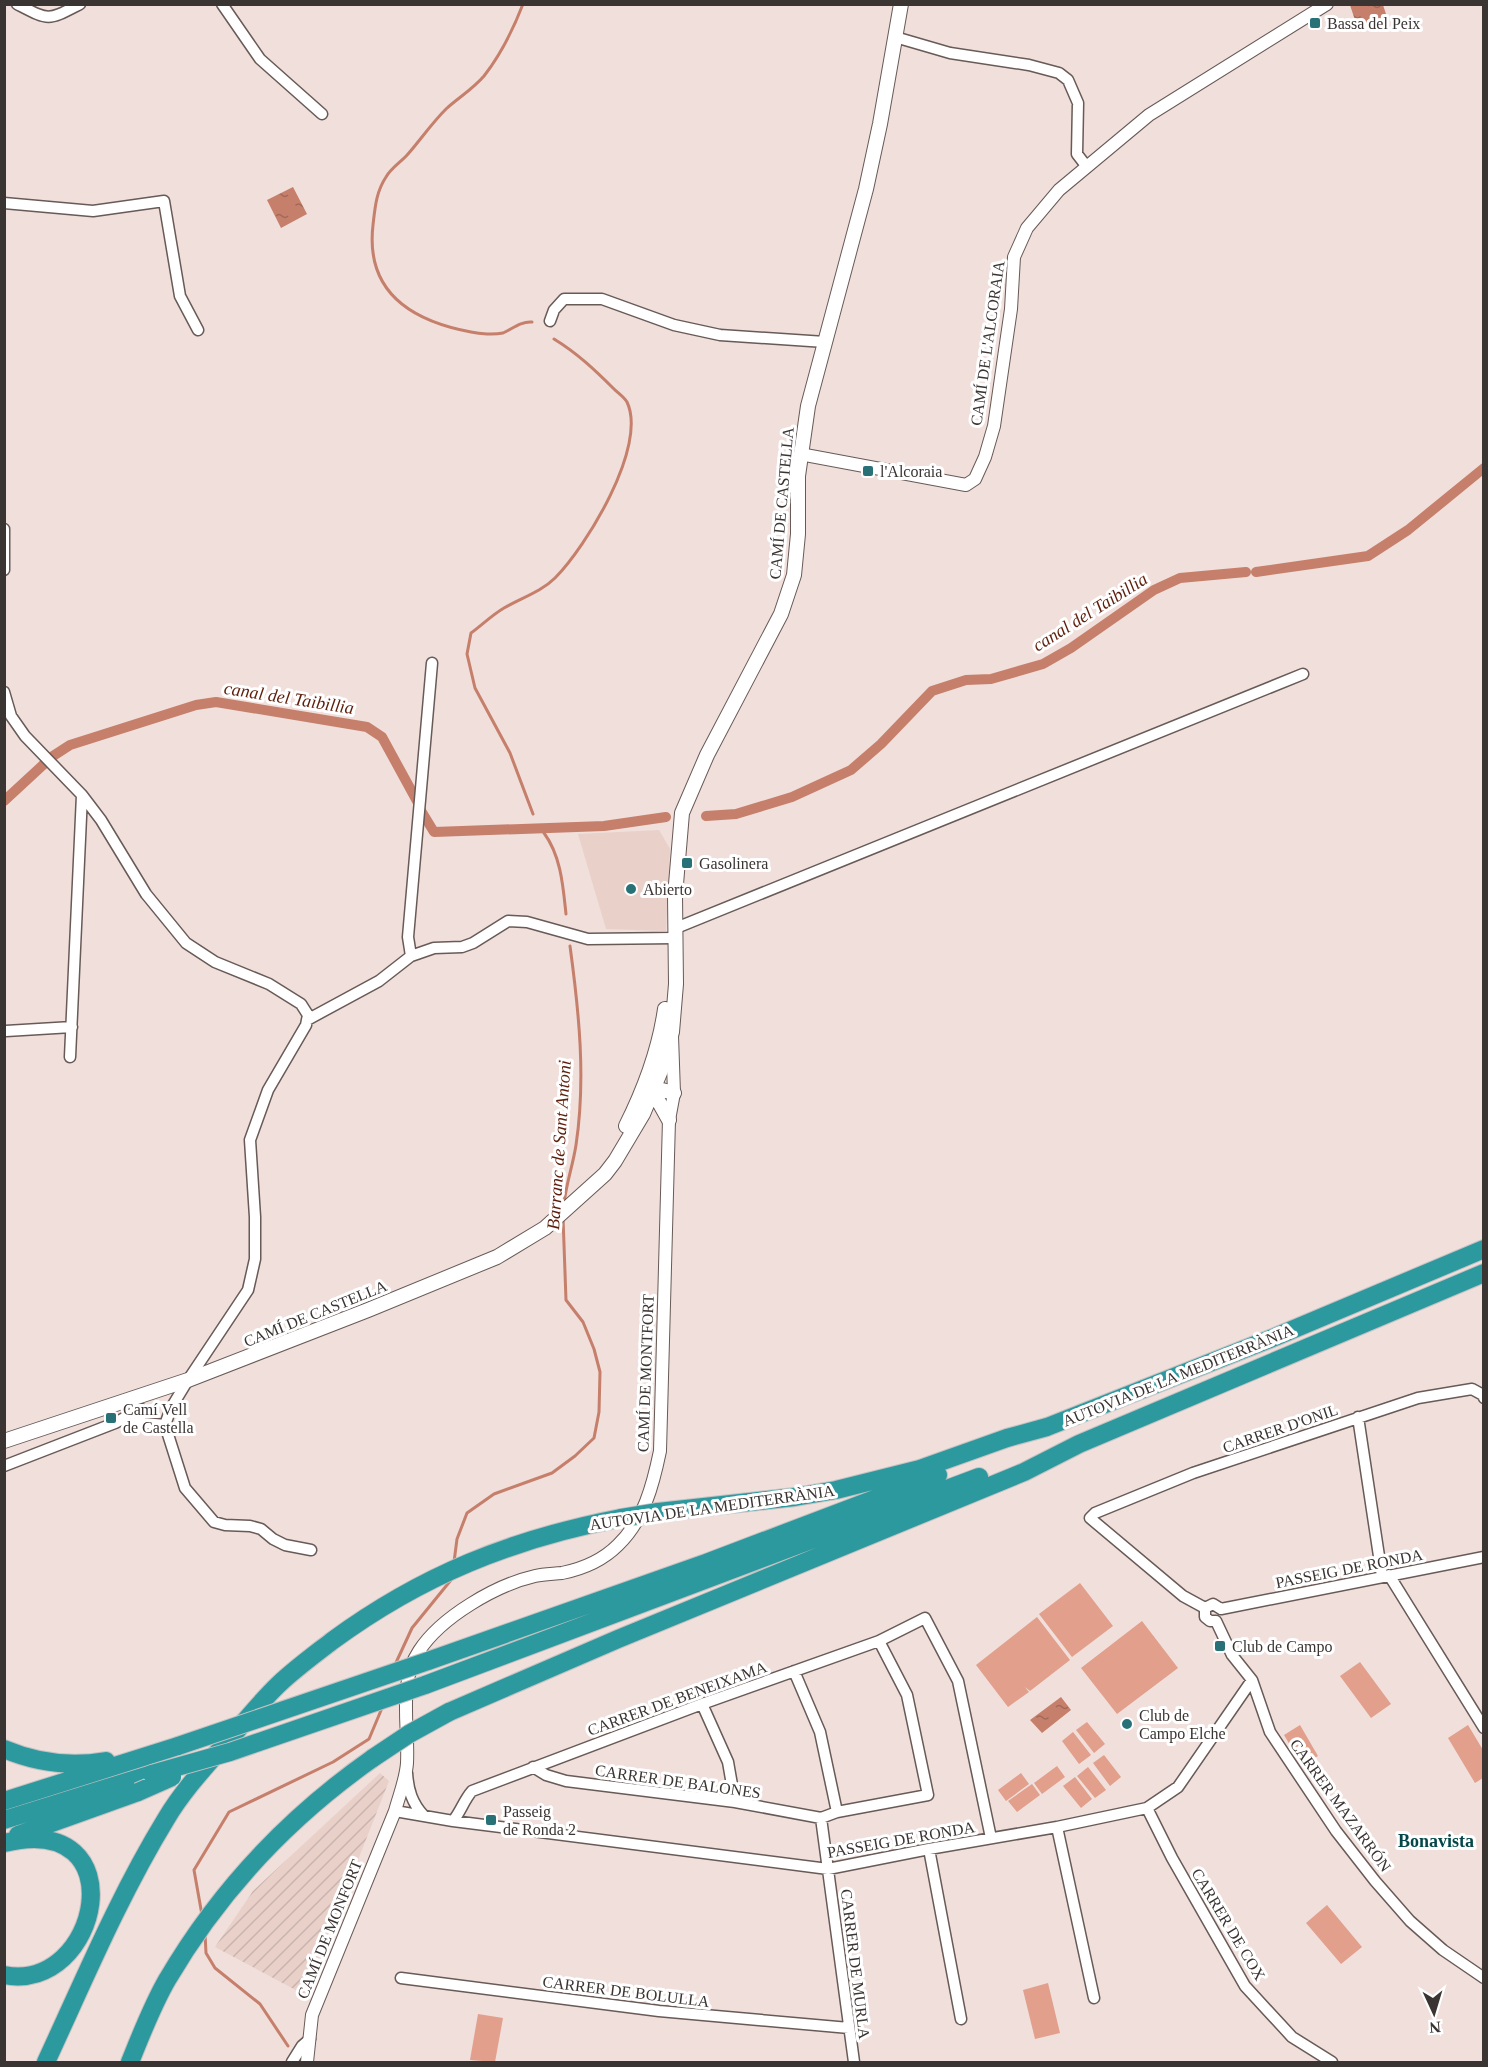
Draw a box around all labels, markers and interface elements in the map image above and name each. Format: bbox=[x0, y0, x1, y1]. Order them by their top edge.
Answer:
place label: Bassa del Peix bbox=[1327, 15, 1420, 32]
marker: Bassa del Peix bbox=[1308, 16, 1322, 30]
street label: CAMÍ DE L'ALCORAIA bbox=[967, 259, 1008, 427]
street label: CAMÍ DE CASTELLA bbox=[765, 426, 797, 580]
place label: l'Alcoraia bbox=[880, 463, 942, 480]
marker: l'Alcoraia bbox=[861, 464, 875, 478]
water label: canal del Taibillia bbox=[1029, 569, 1151, 655]
water label: canal del Taibillia bbox=[223, 678, 355, 718]
place label: Gasolinera bbox=[699, 855, 768, 872]
marker: Gasolinera bbox=[680, 856, 694, 870]
place label: Abierto bbox=[643, 881, 692, 898]
marker: Abierto bbox=[624, 882, 638, 896]
water label: Barranc de Sant Antoni bbox=[543, 1059, 575, 1231]
street label: CAMÍ DE CASTELLA bbox=[241, 1276, 390, 1350]
street label: CAMÍ DE MONTFORT bbox=[633, 1293, 657, 1452]
street label: AUTOVIA DE LA MEDITERRÀNIA bbox=[1060, 1320, 1296, 1430]
place label: Camí Vell de Castella bbox=[123, 1401, 194, 1436]
street label: CARRER D'ONIL bbox=[1220, 1401, 1340, 1456]
marker: Camí Vell de Castella bbox=[104, 1411, 118, 1425]
street label: AUTOVIA DE LA MEDITERRÀNIA bbox=[588, 1481, 836, 1533]
street label: PASSEIG DE RONDA bbox=[1274, 1546, 1425, 1591]
place label: Club de Campo bbox=[1232, 1638, 1332, 1656]
marker: Club de Campo bbox=[1213, 1639, 1227, 1653]
street label: CARRER DE BENEIXAMA bbox=[585, 1658, 769, 1739]
place label: Club de Campo Elche bbox=[1139, 1707, 1226, 1743]
marker: Club de Campo Elche bbox=[1120, 1717, 1134, 1731]
street label: CARRER MAZARRÓN bbox=[1287, 1735, 1395, 1875]
street label: CARRER DE BALONES bbox=[594, 1761, 762, 1802]
place label: Passeig de Ronda 2 bbox=[503, 1803, 576, 1838]
marker: Passeig de Ronda 2 bbox=[484, 1813, 498, 1827]
street label: PASSEIG DE RONDA bbox=[826, 1818, 977, 1861]
district label: Bonavista bbox=[1398, 1831, 1474, 1851]
street label: CAMÍ DE MONFORT bbox=[293, 1857, 365, 2001]
street label: CARRER DE COX bbox=[1189, 1865, 1269, 1984]
street label: CARRER DE MURLA bbox=[838, 1888, 873, 2041]
street label: CARRER DE BOLULLA bbox=[542, 1973, 711, 2010]
north arrow bbox=[1404, 1983, 1464, 2043]
text: N bbox=[1428, 2019, 1441, 2036]

